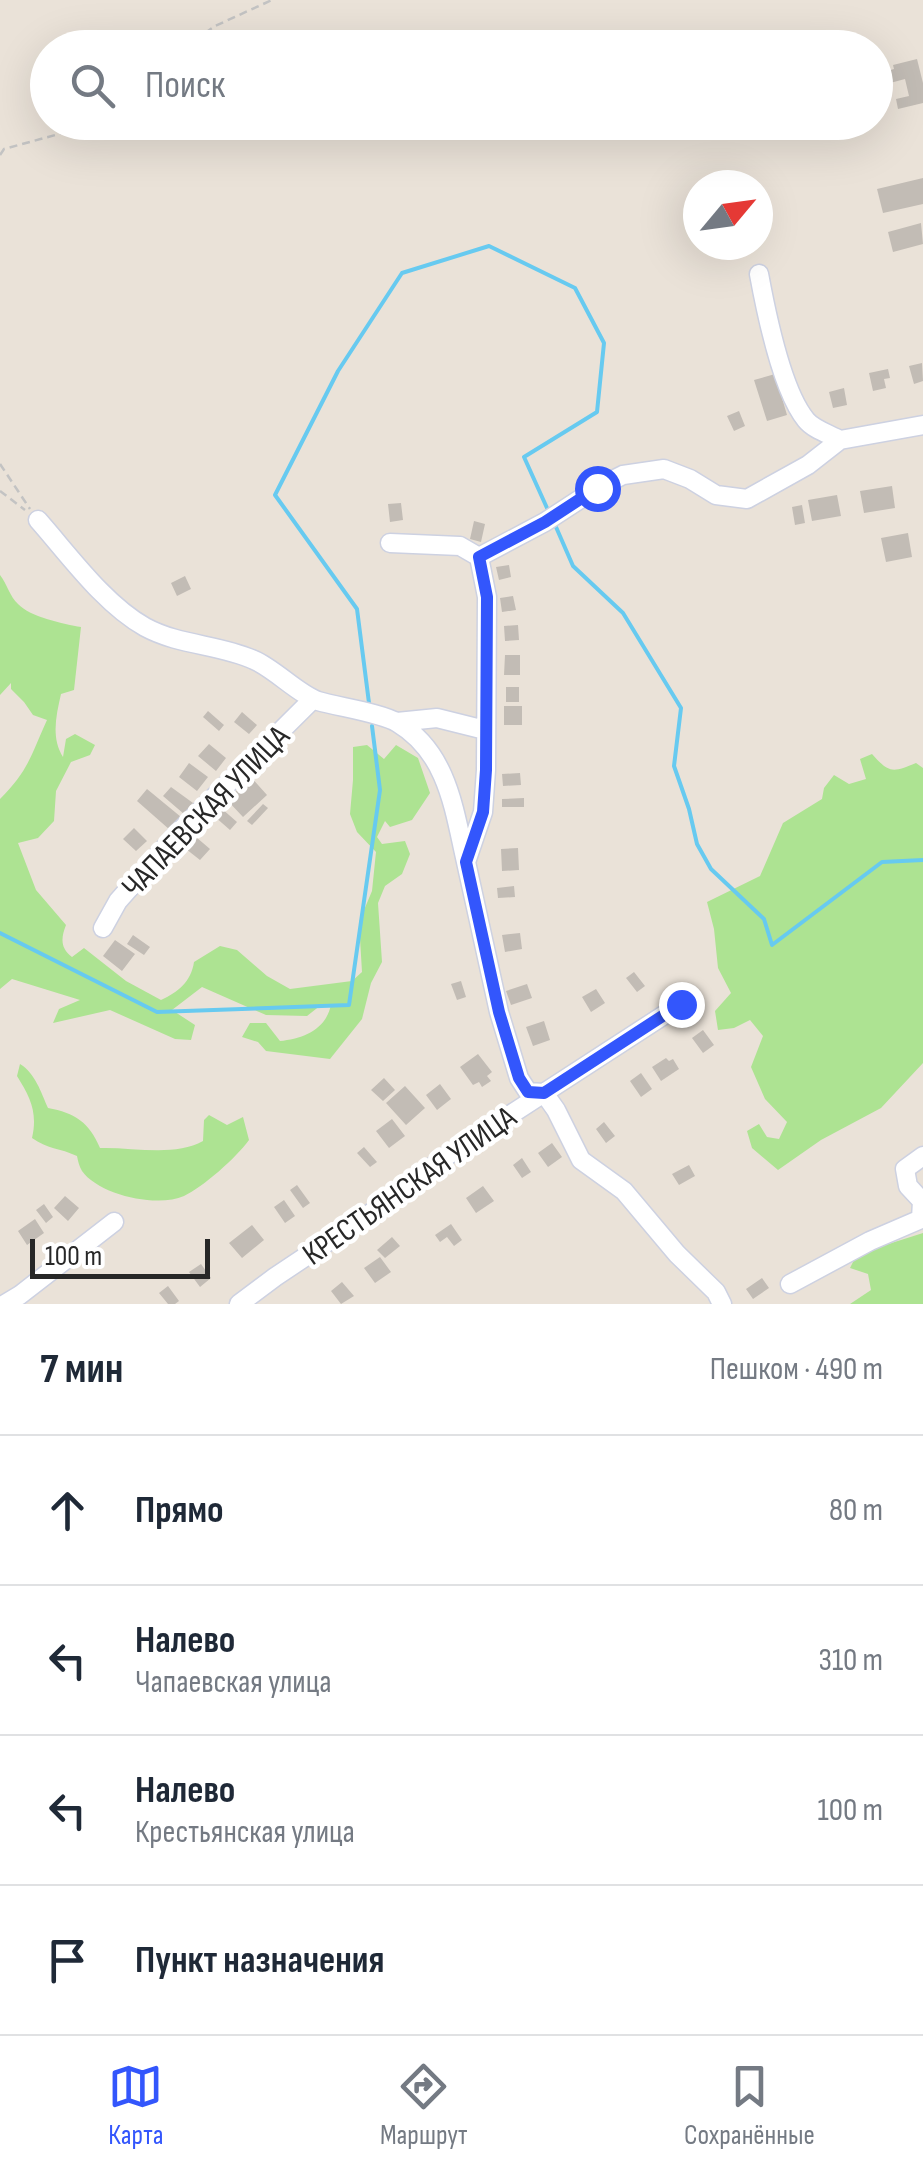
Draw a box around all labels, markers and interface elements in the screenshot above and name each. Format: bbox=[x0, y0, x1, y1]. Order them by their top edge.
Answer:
search box bbox=[30, 30, 893, 140]
icon: search bbox=[65, 58, 120, 113]
text: Поиск bbox=[145, 63, 225, 108]
north arrow bbox=[683, 170, 773, 260]
route start bbox=[575, 466, 621, 512]
street label: ЧАПАЕВСКАЯ УЛИЦА bbox=[114, 717, 298, 906]
route end bbox=[659, 982, 705, 1028]
street label: КРЕСТЬЯНСКАЯ УЛИЦА bbox=[296, 1098, 524, 1274]
scale bar bbox=[30, 1234, 210, 1278]
text: 100 m bbox=[45, 1240, 102, 1273]
text: 7 мин bbox=[40, 1344, 123, 1395]
text: Пешком · 490 m bbox=[710, 1350, 883, 1389]
icon: ahead bbox=[40, 1483, 95, 1538]
text: Прямо bbox=[135, 1488, 224, 1533]
text: 80 m bbox=[829, 1491, 883, 1530]
text: Налево bbox=[135, 1618, 235, 1663]
icon: left bbox=[40, 1633, 95, 1688]
text: 310 m bbox=[818, 1641, 883, 1680]
text: Чапаевская улица bbox=[135, 1663, 331, 1702]
text: Налево bbox=[135, 1768, 235, 1813]
icon: left bbox=[40, 1783, 95, 1838]
text: 100 m bbox=[818, 1791, 883, 1830]
text: Крестьянская улица bbox=[135, 1813, 355, 1852]
icon: arrive bbox=[40, 1933, 95, 1988]
text: Пункт назначения bbox=[135, 1938, 384, 1983]
tab: Карта bbox=[108, 2059, 163, 2152]
tab: Маршрут bbox=[380, 2059, 468, 2152]
tab: Сохранённые bbox=[684, 2059, 815, 2152]

